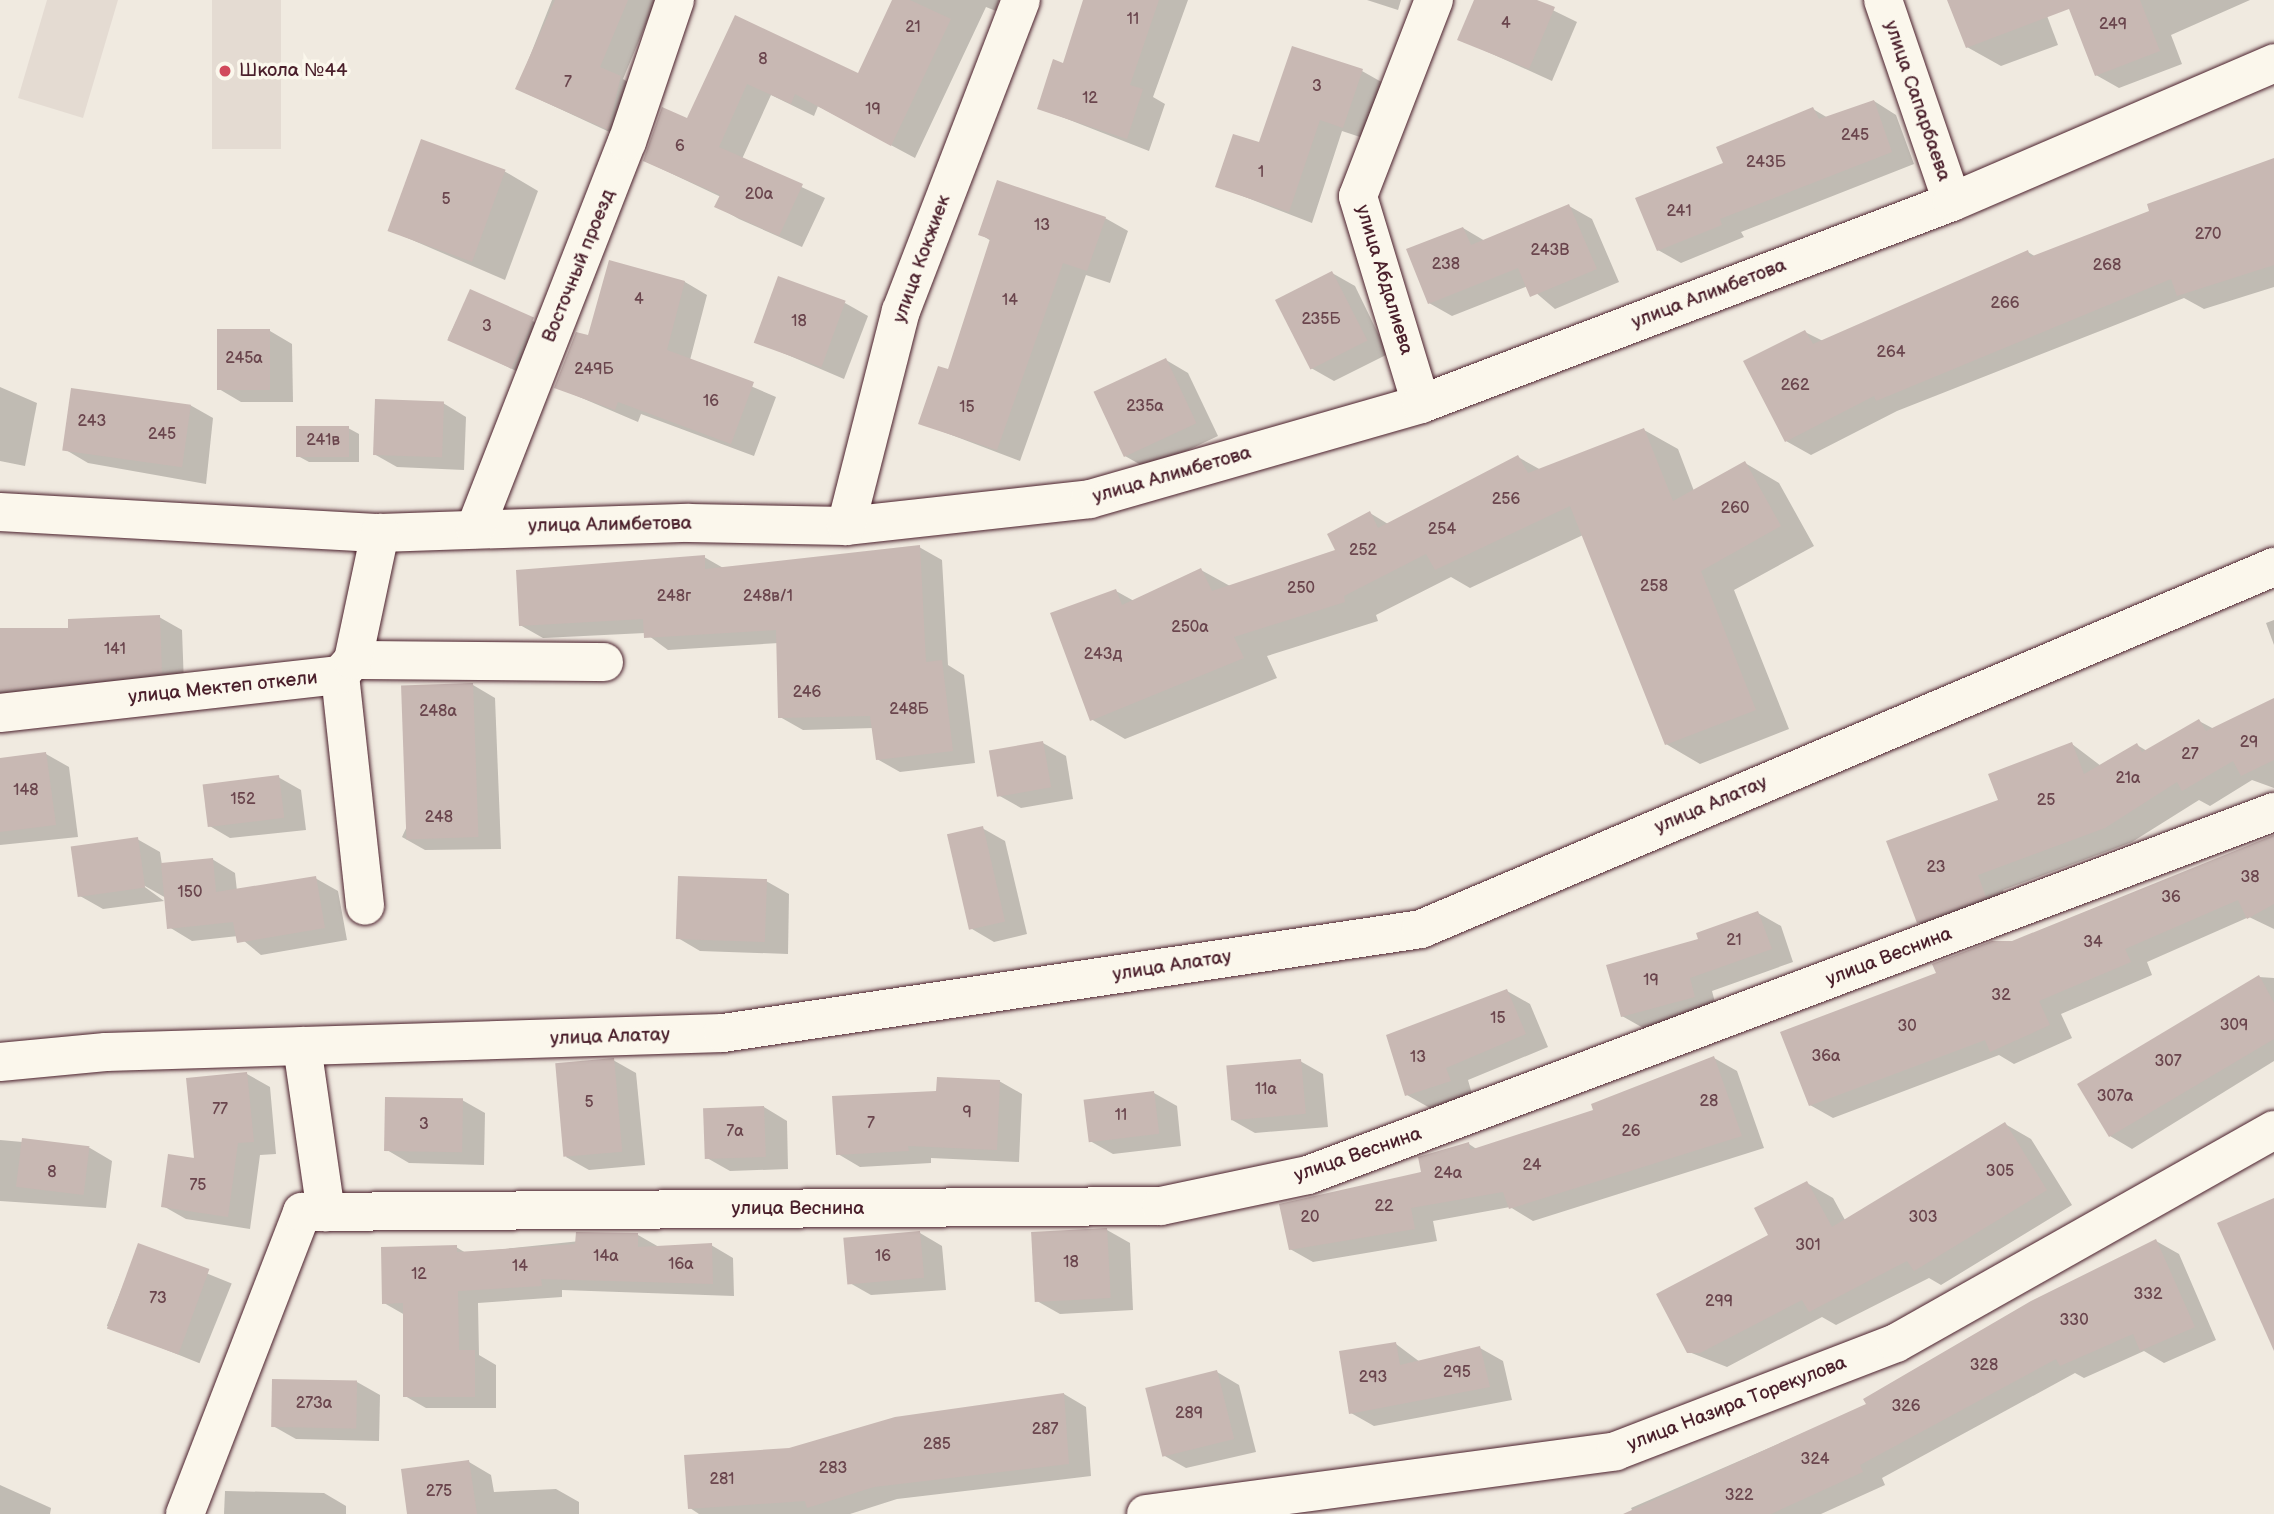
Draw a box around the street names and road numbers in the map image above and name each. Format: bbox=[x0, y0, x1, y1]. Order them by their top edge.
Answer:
street label: улица Сапарбаева bbox=[1879, 18, 1955, 184]
street label: Восточный проезд bbox=[538, 186, 620, 346]
street label: улица Кокжиек bbox=[888, 192, 956, 326]
street label: улица Абдалиева bbox=[1350, 202, 1418, 358]
street label: улица Алимбетова bbox=[1629, 254, 1789, 334]
street label: улица Алимбетова bbox=[1090, 441, 1254, 509]
street label: улица Алимбетова bbox=[528, 512, 692, 538]
street label: улица Мектеп откели bbox=[127, 667, 319, 709]
street label: улица Алатау bbox=[1651, 771, 1771, 839]
street label: улица Веснина bbox=[1823, 923, 1955, 991]
street label: улица Алатау bbox=[1111, 945, 1233, 987]
street label: улица Алатау bbox=[550, 1024, 670, 1050]
street label: улица Веснина bbox=[1291, 1123, 1425, 1187]
street label: улица Веснина bbox=[731, 1198, 865, 1220]
street label: улица Назира Торекулова bbox=[1624, 1352, 1850, 1456]

